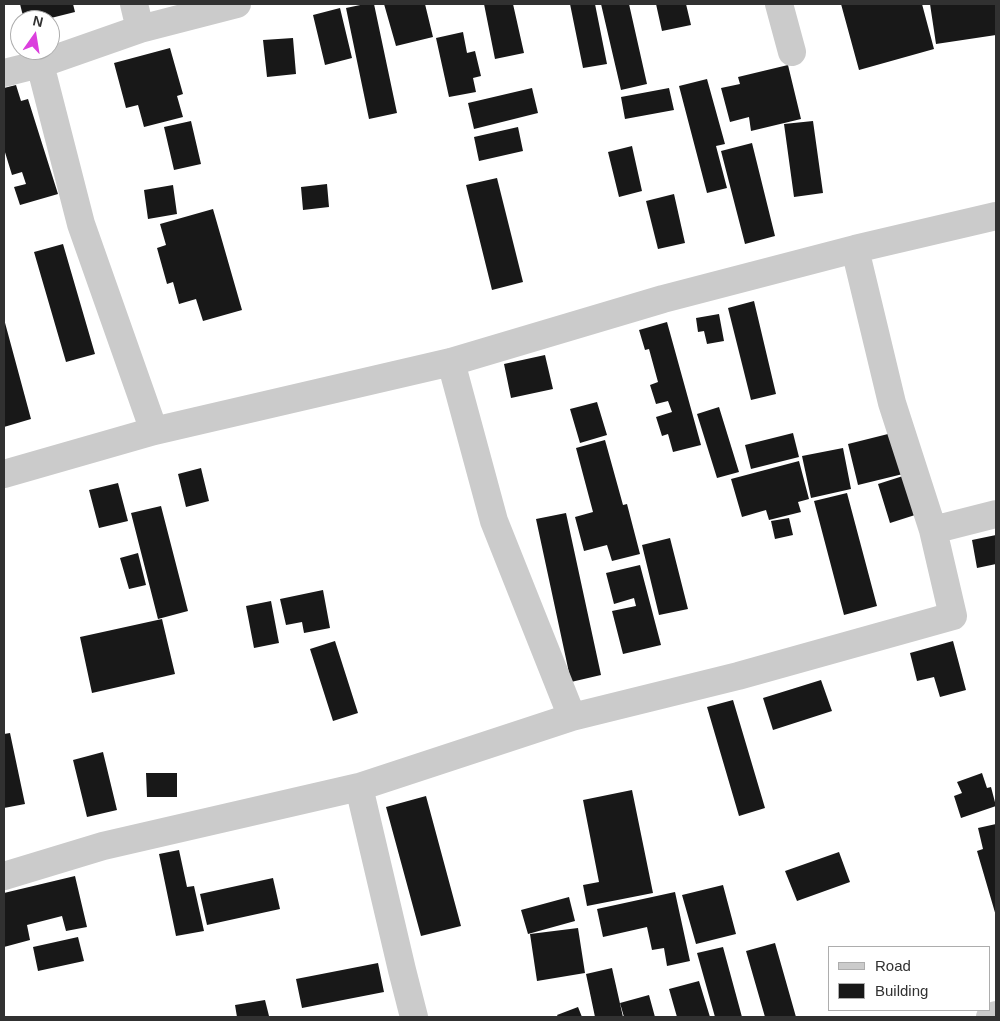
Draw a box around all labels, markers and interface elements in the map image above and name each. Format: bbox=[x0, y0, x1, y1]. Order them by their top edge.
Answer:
north arrow bbox=[10, 10, 60, 60]
text: N bbox=[31, 12, 45, 30]
legend bbox=[828, 946, 990, 1011]
text: Road bbox=[875, 957, 911, 974]
text: Building bbox=[875, 982, 928, 999]

